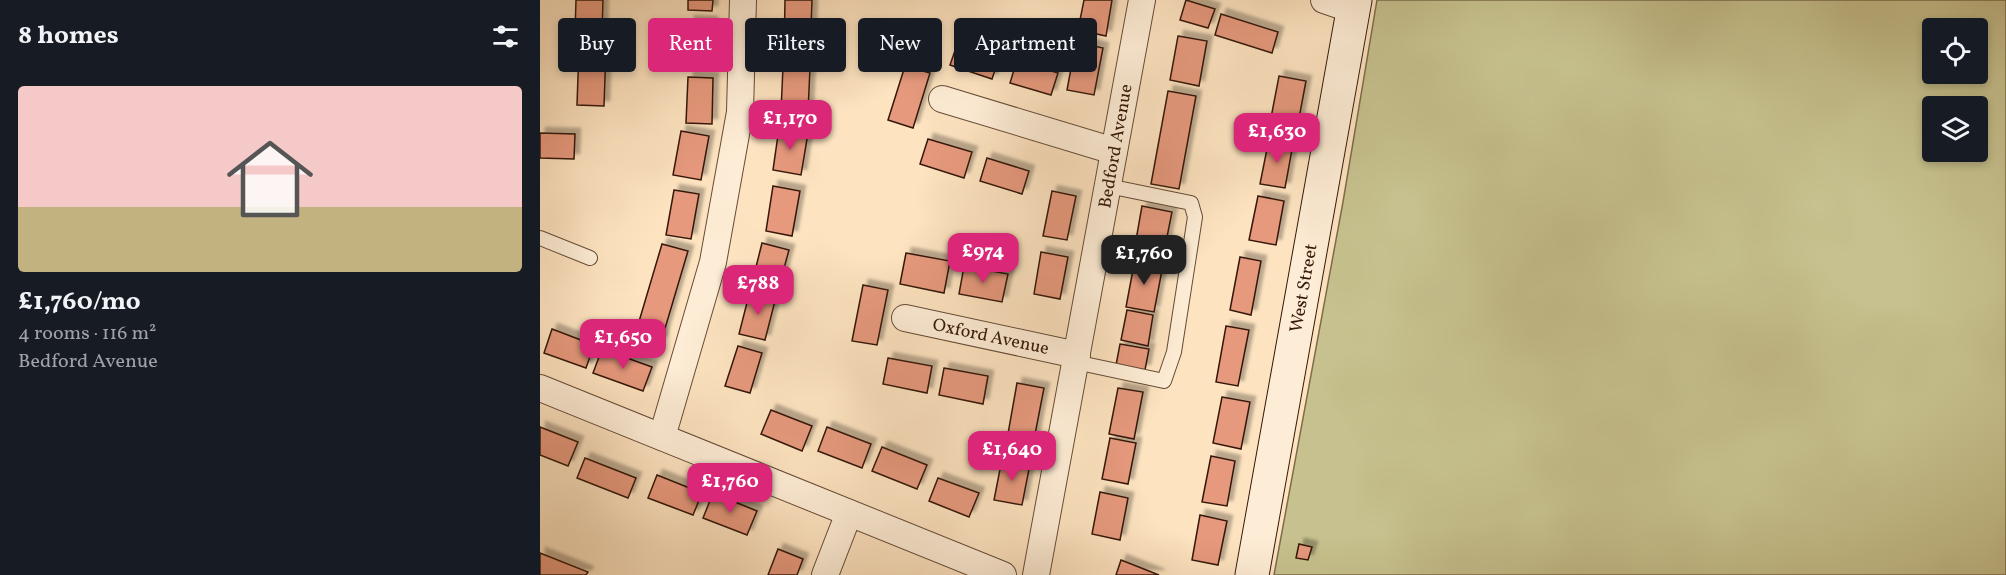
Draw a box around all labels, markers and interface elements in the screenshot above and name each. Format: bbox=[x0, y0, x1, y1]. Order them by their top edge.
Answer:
text: 8 homes bbox=[18, 18, 119, 54]
chip: Buy bbox=[558, 18, 636, 72]
chip: Rent bbox=[648, 18, 733, 72]
chip: Filters bbox=[745, 18, 846, 72]
chip: New bbox=[858, 18, 942, 72]
chip: Apartment bbox=[954, 18, 1097, 72]
map controls bbox=[1922, 18, 1988, 162]
button: locate bbox=[1922, 18, 1988, 84]
icon: filters bbox=[489, 20, 522, 53]
street label: Bedford Avenue bbox=[1093, 82, 1140, 210]
button: layers bbox=[1922, 96, 1988, 162]
pin: £1,170 bbox=[741, 100, 839, 151]
text: £1,170 bbox=[763, 105, 817, 133]
pin: £1,630 bbox=[1228, 113, 1326, 164]
text: £1,630 bbox=[1248, 118, 1306, 146]
icon: home bbox=[216, 125, 324, 233]
pin: £974 bbox=[947, 233, 1019, 284]
pin: £1,760 bbox=[1095, 235, 1193, 286]
text: £974 bbox=[962, 238, 1004, 266]
text: £1,760 bbox=[1115, 240, 1173, 268]
street label: West Street bbox=[1284, 242, 1325, 335]
pin: £788 bbox=[722, 265, 794, 316]
text: £788 bbox=[737, 270, 779, 298]
text: £1,760/mo bbox=[18, 284, 141, 320]
street label: Oxford Avenue bbox=[930, 313, 1051, 362]
pin: £1,650 bbox=[574, 319, 672, 370]
text: 4 rooms · 116 m² bbox=[18, 320, 157, 348]
text: £1,650 bbox=[594, 324, 652, 352]
text: Bedford Avenue bbox=[18, 348, 158, 376]
pin: £1,640 bbox=[963, 431, 1061, 482]
text: £1,640 bbox=[982, 436, 1042, 464]
pin: £1,760 bbox=[681, 463, 779, 514]
text: £1,760 bbox=[701, 468, 759, 496]

